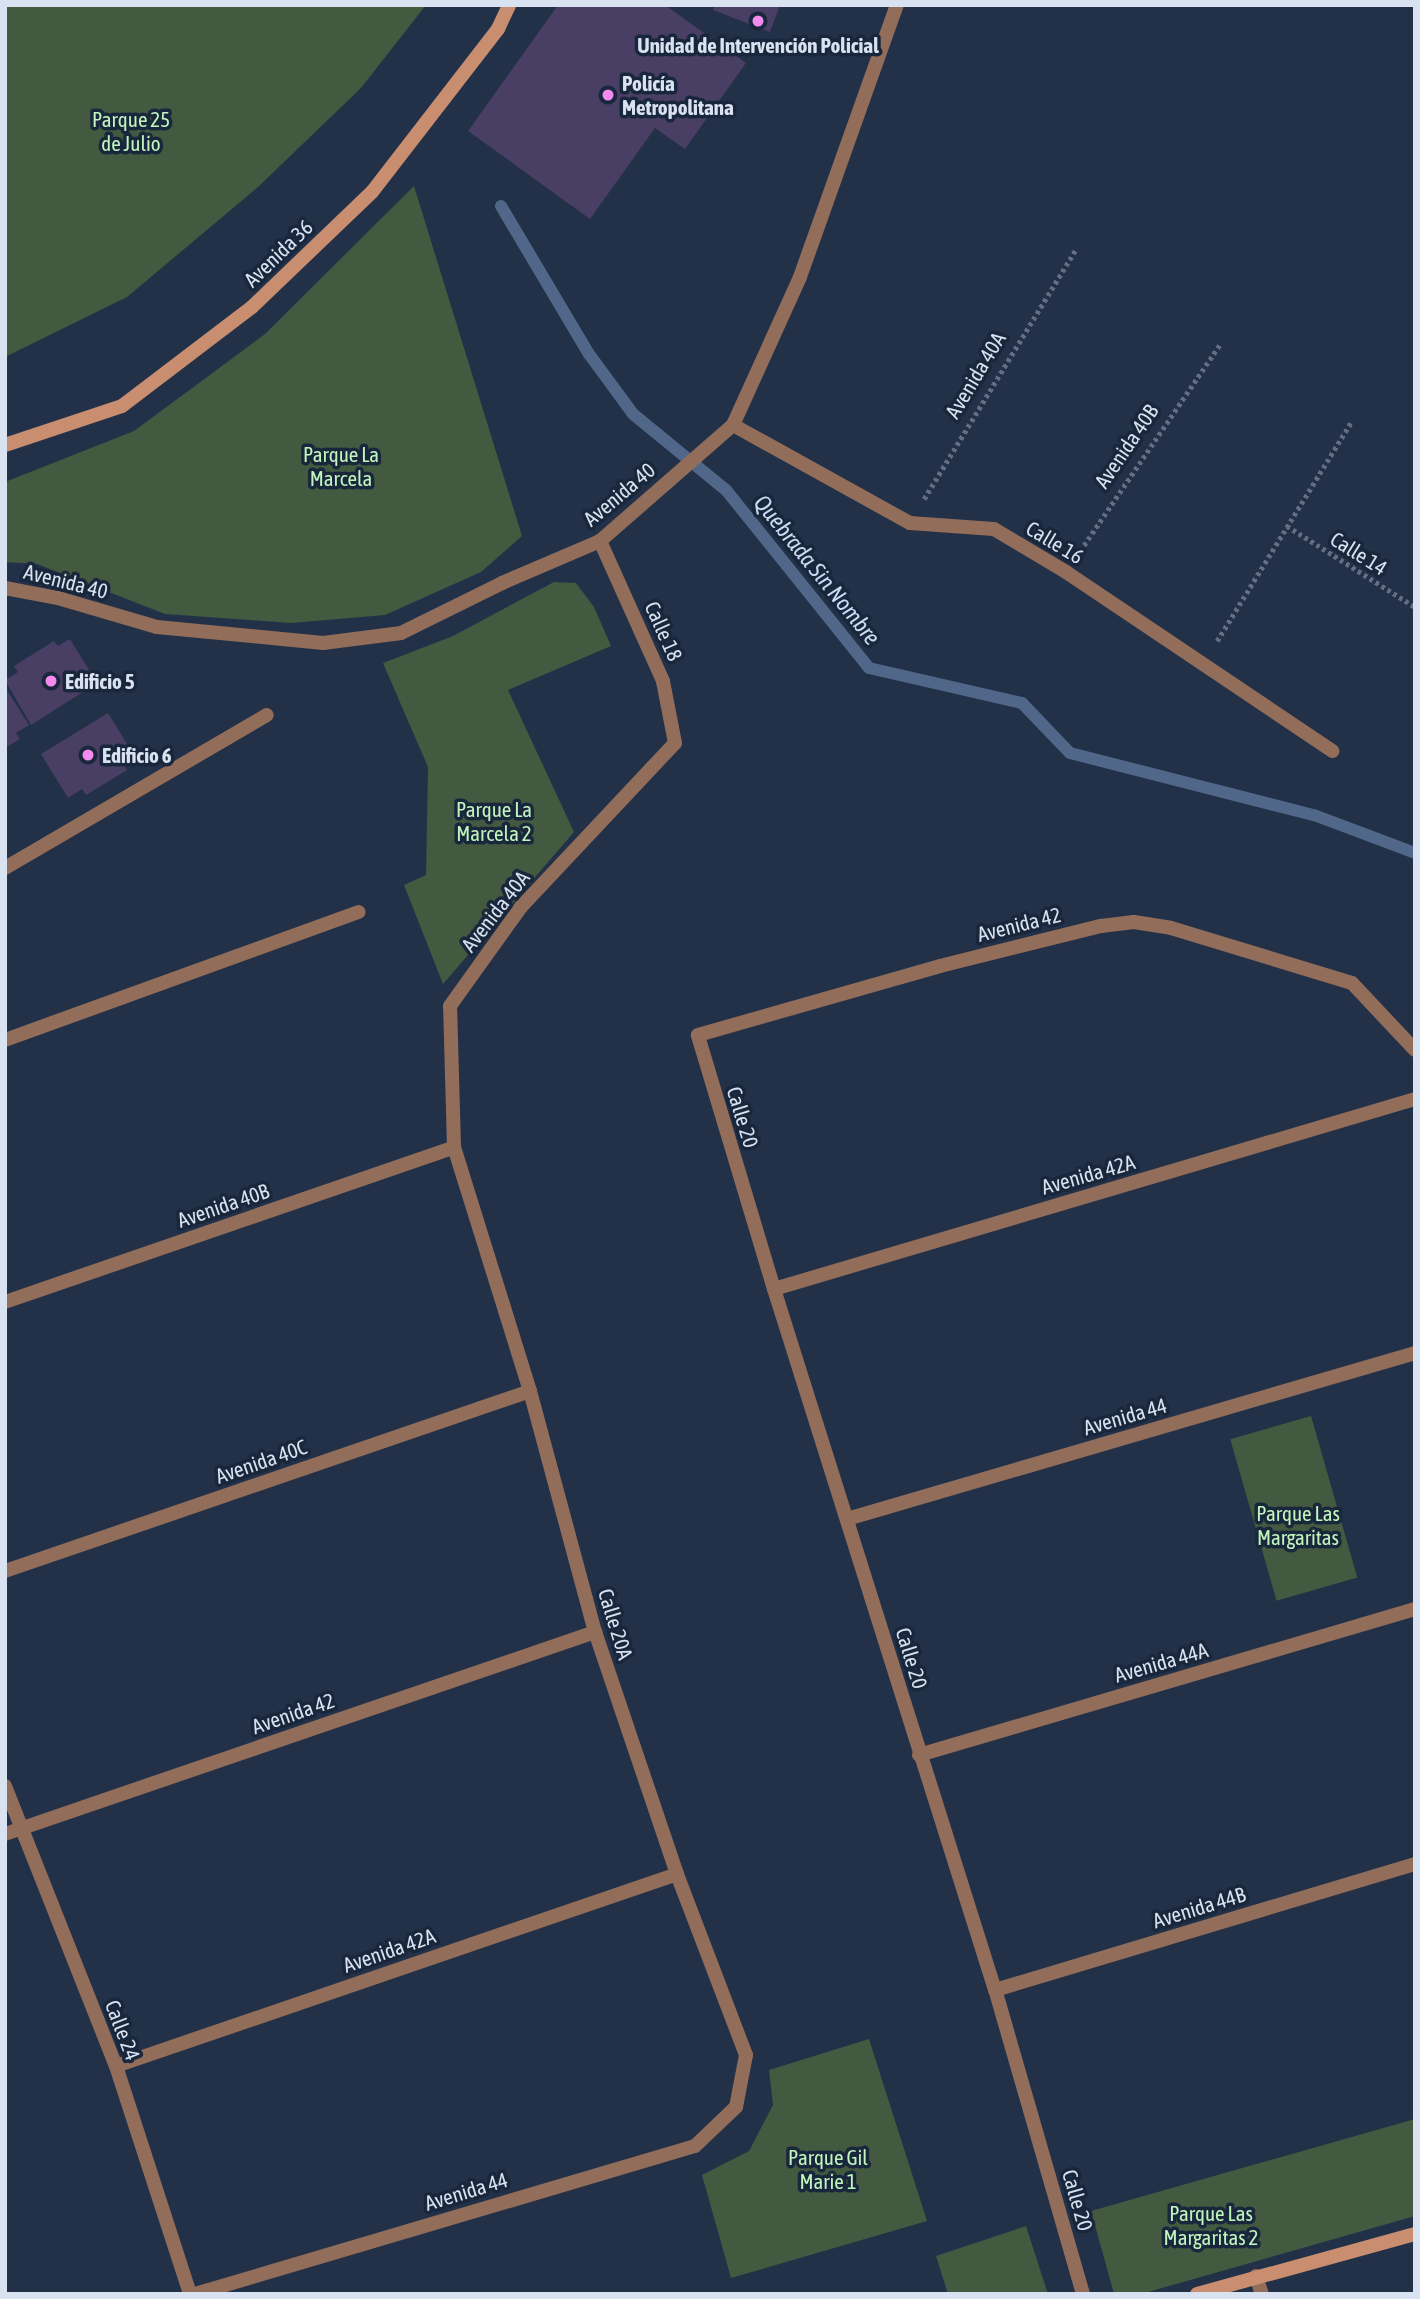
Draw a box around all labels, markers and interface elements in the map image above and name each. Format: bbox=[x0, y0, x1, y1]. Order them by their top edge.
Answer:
marker: Unidad de Intervención Policial bbox=[750, 13, 766, 29]
place label: Unidad de Intervención Policial bbox=[637, 32, 879, 58]
place label: Policía Metropolitana bbox=[622, 70, 734, 120]
marker: Policía Metropolitana bbox=[600, 87, 616, 103]
park label: Parque 25 de Julio bbox=[92, 106, 170, 156]
street label: Avenida 36 bbox=[238, 214, 318, 292]
street label: Avenida 40A bbox=[940, 327, 1010, 423]
street label: Avenida 40B bbox=[1089, 399, 1163, 493]
park label: Parque La Marcela bbox=[303, 441, 379, 491]
street label: Avenida 40 bbox=[578, 457, 660, 531]
water label: Quebrada Sin Nombre bbox=[748, 489, 886, 651]
street label: Calle 16 bbox=[1022, 515, 1088, 569]
street label: Calle 14 bbox=[1326, 526, 1392, 580]
street label: Avenida 40 bbox=[21, 558, 111, 604]
street label: Calle 18 bbox=[640, 597, 688, 665]
place label: Edificio 5 bbox=[65, 668, 135, 694]
marker: Edificio 5 bbox=[43, 673, 59, 689]
place label: Edificio 6 bbox=[102, 742, 172, 768]
marker: Edificio 6 bbox=[80, 747, 96, 763]
park label: Parque La Marcela 2 bbox=[456, 796, 532, 846]
street label: Avenida 40A bbox=[456, 865, 534, 957]
street label: Avenida 42 bbox=[974, 901, 1064, 947]
street label: Calle 20 bbox=[722, 1084, 764, 1150]
street label: Avenida 42A bbox=[1038, 1149, 1138, 1199]
street label: Avenida 40B bbox=[174, 1178, 272, 1232]
street label: Avenida 44 bbox=[1080, 1392, 1170, 1440]
street label: Avenida 40C bbox=[212, 1434, 310, 1488]
park label: Parque Las Margaritas bbox=[1256, 1500, 1340, 1550]
street label: Calle 20A bbox=[593, 1586, 639, 1662]
street label: Calle 20 bbox=[891, 1625, 933, 1691]
street label: Avenida 44A bbox=[1111, 1637, 1211, 1687]
street label: Avenida 42 bbox=[248, 1687, 338, 1739]
street label: Avenida 44B bbox=[1150, 1881, 1248, 1933]
street label: Avenida 42A bbox=[340, 1922, 438, 1978]
street label: Calle 24 bbox=[100, 1996, 146, 2064]
park label: Parque Gil Marie 1 bbox=[788, 2144, 868, 2194]
street label: Avenida 44 bbox=[421, 2166, 511, 2216]
street label: Calle 20 bbox=[1057, 2167, 1099, 2233]
park label: Parque Las Margaritas 2 bbox=[1164, 2200, 1258, 2250]

